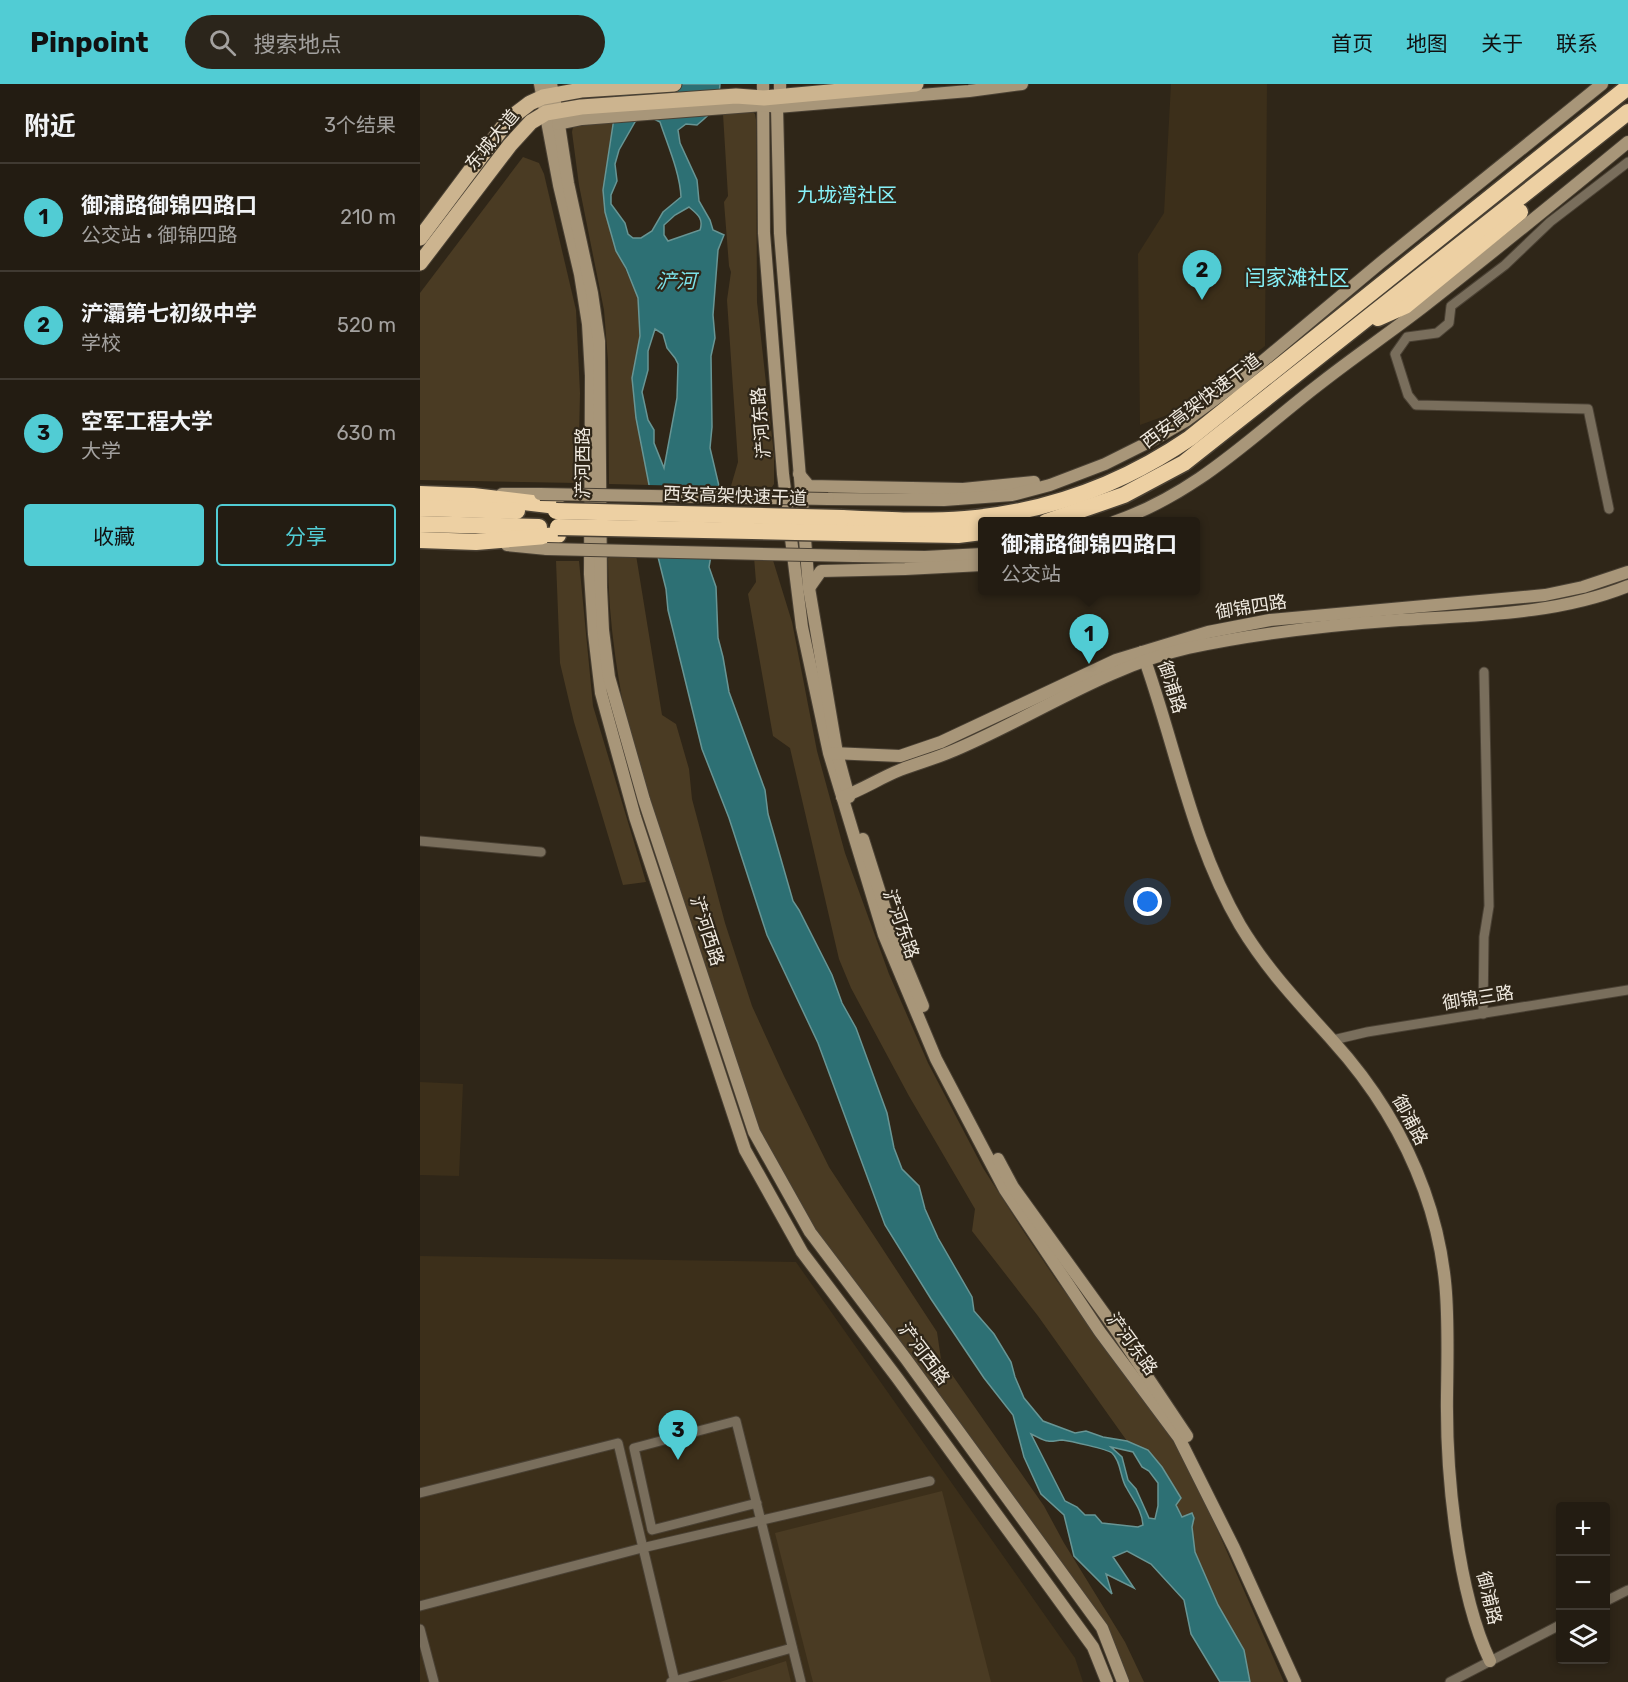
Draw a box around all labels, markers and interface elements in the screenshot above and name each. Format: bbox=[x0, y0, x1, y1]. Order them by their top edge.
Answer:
search box bbox=[185, 15, 605, 69]
text: Pinpoint bbox=[30, 26, 149, 59]
icon: search bbox=[206, 26, 239, 59]
text: 搜索地点 bbox=[254, 31, 342, 58]
text: 首页 bbox=[1331, 31, 1373, 56]
text: 地图 bbox=[1406, 31, 1448, 56]
text: 关于 bbox=[1481, 31, 1523, 56]
text: 联系 bbox=[1556, 31, 1598, 56]
street label: 东城大道 bbox=[460, 105, 524, 175]
text: 附近 bbox=[24, 111, 76, 142]
text: 3个结果 bbox=[324, 113, 396, 137]
district label: 九垅湾社区 bbox=[797, 183, 897, 207]
text: 御浦路御锦四路口 bbox=[81, 192, 257, 219]
text: 1 bbox=[39, 205, 48, 229]
text: 210 m bbox=[340, 205, 396, 229]
text: 公交站 · 御锦四路 bbox=[81, 223, 237, 247]
pin: 2 bbox=[1182, 250, 1222, 300]
district label: 闫家滩社区 bbox=[1245, 265, 1350, 290]
water label: 浐河 bbox=[656, 269, 700, 293]
text: 浐灞第七初级中学 bbox=[81, 300, 257, 327]
text: 2 bbox=[37, 313, 50, 337]
text: 520 m bbox=[337, 313, 396, 337]
text: 学校 bbox=[81, 331, 121, 355]
street label: 西安高架快速干道 bbox=[1137, 349, 1265, 453]
street label: 浐河东路 bbox=[747, 386, 775, 460]
text: 空军工程大学 bbox=[81, 408, 213, 435]
text: 3 bbox=[37, 421, 50, 445]
text: 630 m bbox=[337, 421, 396, 445]
street label: 浐河西路 bbox=[572, 427, 594, 499]
text: 大学 bbox=[81, 439, 121, 463]
street label: 西安高架快速干道 bbox=[663, 482, 807, 510]
button: 收藏 bbox=[24, 504, 204, 566]
button: 分享 bbox=[216, 504, 396, 566]
popup bbox=[978, 517, 1200, 595]
text: 御浦路御锦四路口 bbox=[1001, 531, 1177, 558]
text: 公交站 bbox=[1001, 562, 1061, 586]
street label: 御锦四路 bbox=[1214, 591, 1288, 623]
pin: 1 bbox=[1070, 614, 1108, 664]
street label: 御浦路 bbox=[1153, 658, 1191, 716]
street label: 浐河东路 bbox=[878, 886, 924, 962]
your location bbox=[1133, 887, 1162, 916]
street label: 浐河西路 bbox=[685, 893, 729, 969]
street label: 御锦三路 bbox=[1441, 982, 1515, 1014]
street label: 御浦路 bbox=[1388, 1091, 1432, 1149]
street label: 浐河东路 bbox=[1102, 1308, 1162, 1380]
street label: 浐河西路 bbox=[894, 1319, 954, 1389]
pin: 3 bbox=[658, 1410, 698, 1460]
map controls bbox=[1556, 1502, 1610, 1664]
button: + bbox=[1556, 1502, 1610, 1556]
button: − bbox=[1556, 1556, 1610, 1610]
street label: 御浦路 bbox=[1472, 1569, 1506, 1627]
button: layers bbox=[1556, 1610, 1610, 1664]

